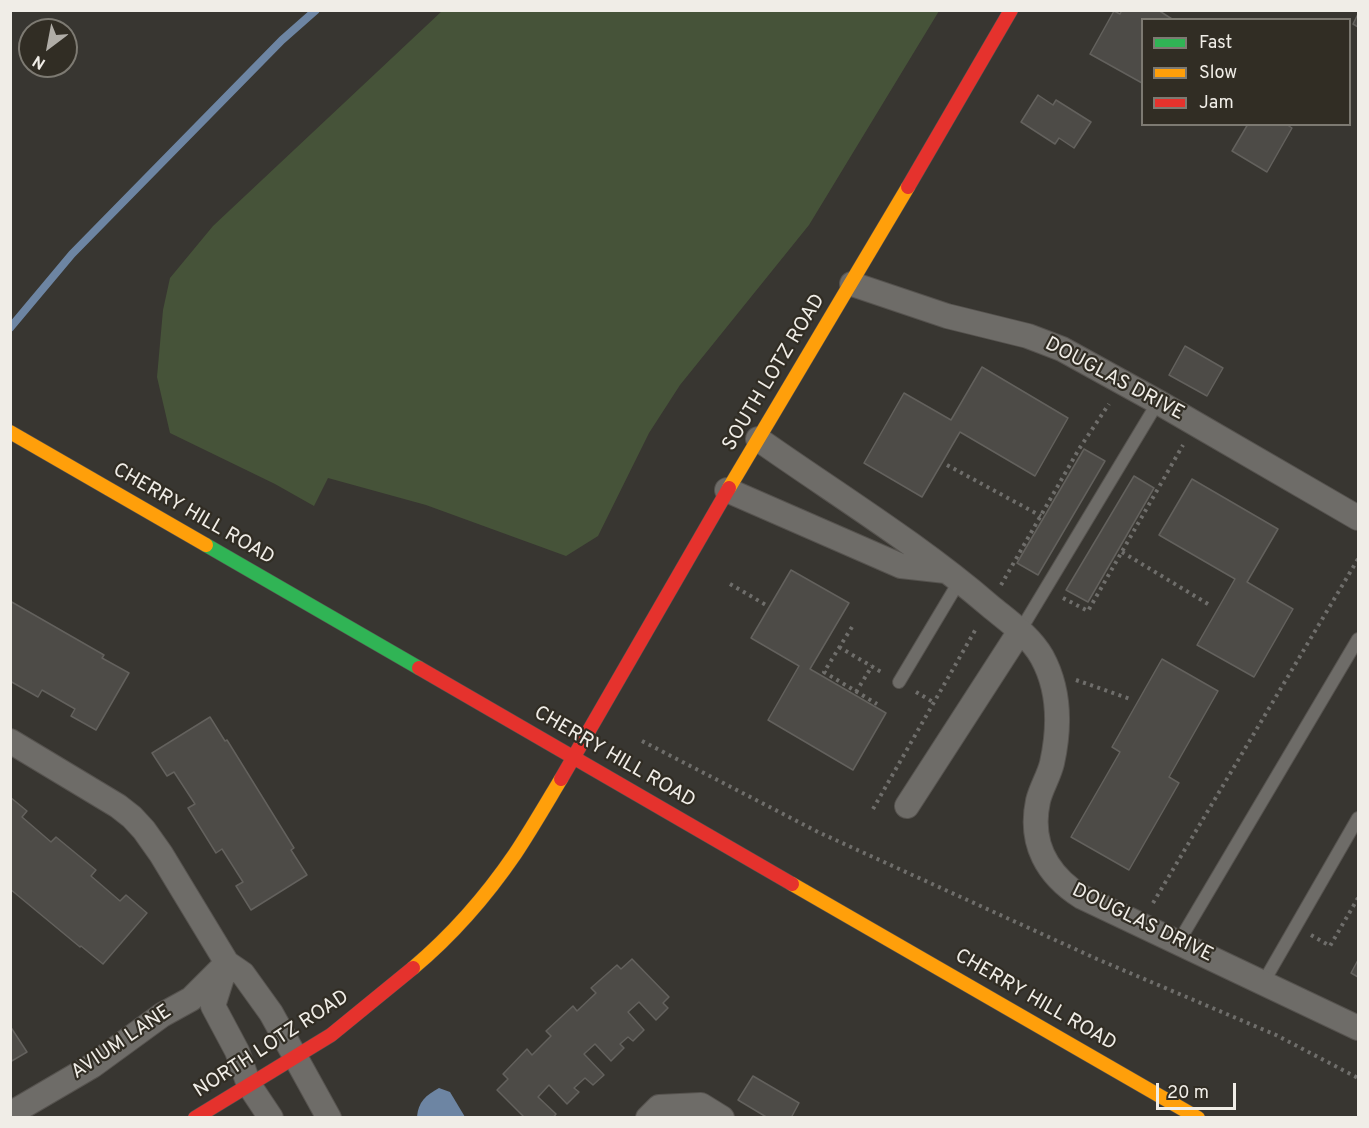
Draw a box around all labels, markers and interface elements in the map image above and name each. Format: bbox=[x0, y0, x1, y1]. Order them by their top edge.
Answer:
north arrow bbox=[18, 18, 78, 78]
legend bbox=[1141, 18, 1351, 126]
text: Fast bbox=[1199, 32, 1232, 55]
text: N bbox=[29, 50, 50, 73]
text: Slow bbox=[1199, 62, 1237, 85]
text: Jam bbox=[1199, 92, 1234, 115]
street label: SOUTH LOTZ ROAD bbox=[719, 290, 831, 456]
street label: DOUGLAS DRIVE bbox=[1040, 333, 1188, 427]
street label: CHERRY HILL ROAD bbox=[108, 459, 278, 571]
street label: CHERRY HILL ROAD bbox=[529, 702, 699, 814]
street label: DOUGLAS DRIVE bbox=[1067, 879, 1217, 969]
street label: CHERRY HILL ROAD bbox=[950, 945, 1120, 1057]
street label: NORTH LOTZ ROAD bbox=[190, 986, 354, 1104]
street label: AVIUM LANE bbox=[67, 1001, 177, 1085]
scale bar bbox=[1159, 1071, 1238, 1109]
text: 20 m bbox=[1167, 1082, 1209, 1105]

